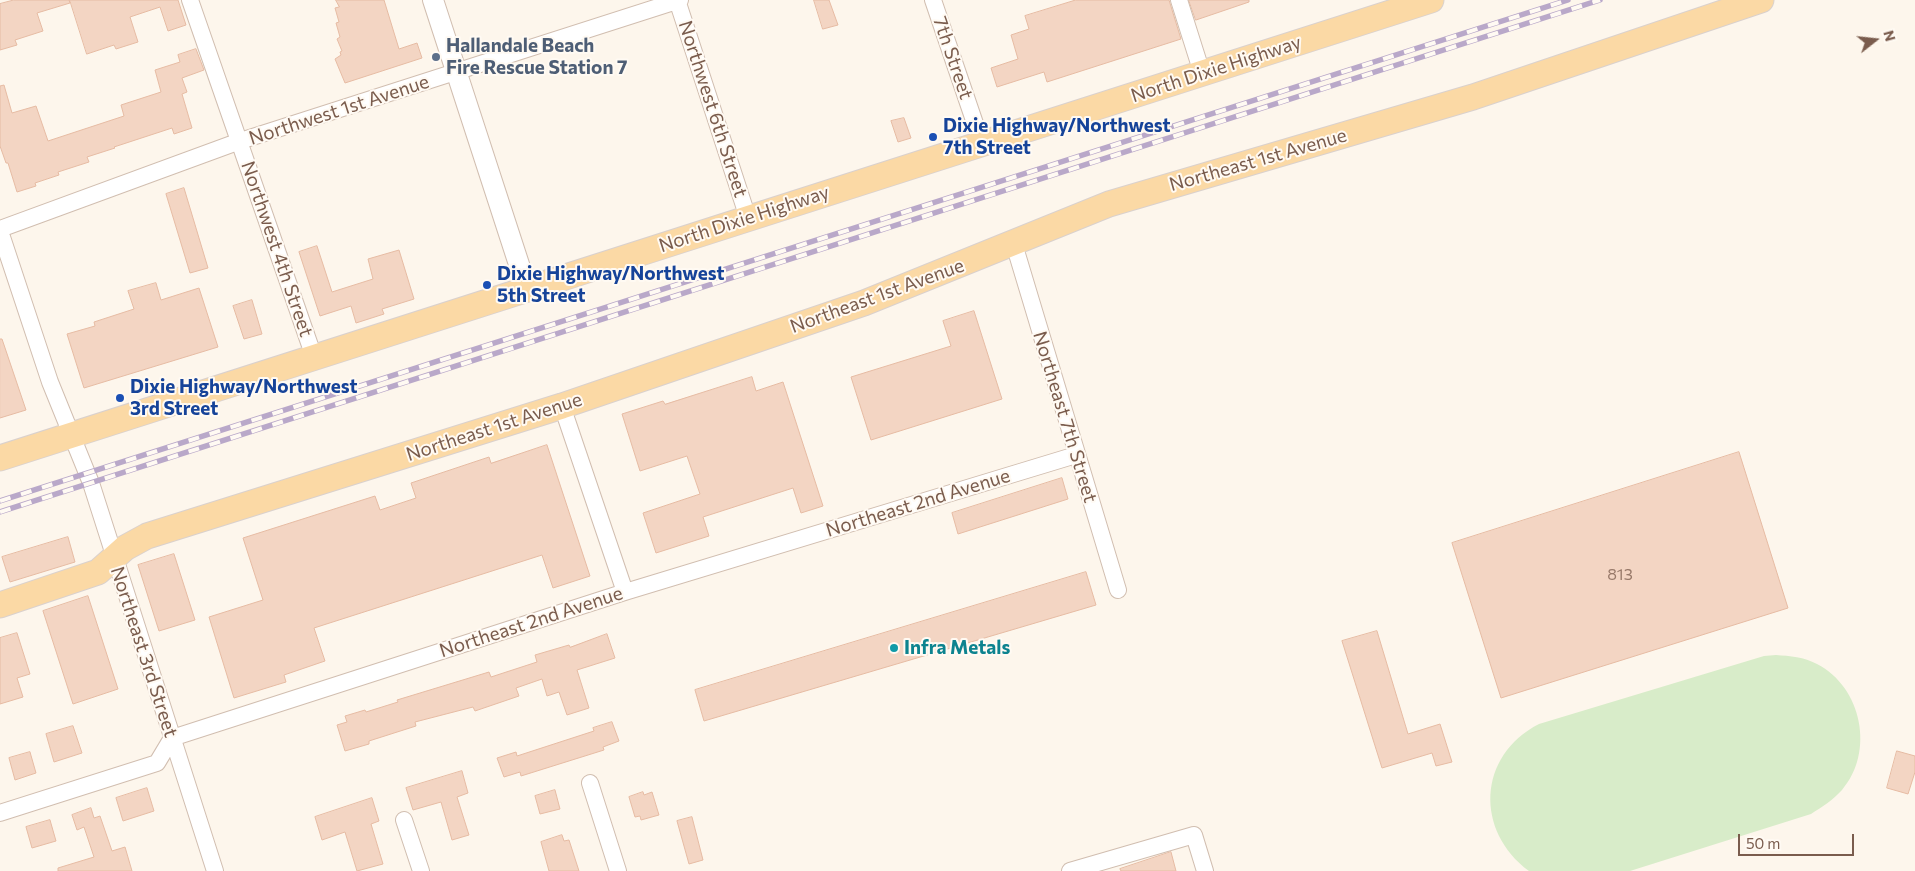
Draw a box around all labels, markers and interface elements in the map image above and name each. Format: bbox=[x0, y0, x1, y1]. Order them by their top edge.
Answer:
street label: 7th Street bbox=[928, 14, 978, 102]
north arrow bbox=[1850, 15, 1900, 65]
street label: Northwest 6th Street bbox=[674, 18, 752, 200]
text: N bbox=[1880, 28, 1900, 43]
street label: North Dixie Highway bbox=[1128, 31, 1304, 107]
place label: Hallandale Beach Fire Rescue Station 7 bbox=[446, 35, 627, 79]
marker: Hallandale Beach Fire Rescue Station 7 bbox=[430, 51, 442, 63]
street label: Northwest 1st Avenue bbox=[246, 70, 432, 150]
place label: Dixie Highway/Northwest 7th Street bbox=[943, 115, 1170, 159]
street label: Northeast 1st Avenue bbox=[1167, 124, 1349, 196]
marker: Dixie Highway/Northwest 7th Street bbox=[927, 131, 939, 143]
street label: Northwest 4th Street bbox=[236, 158, 318, 340]
street label: North Dixie Highway bbox=[656, 181, 832, 257]
street label: Northeast 1st Avenue bbox=[787, 254, 967, 338]
place label: Dixie Highway/Northwest 5th Street bbox=[497, 263, 724, 307]
marker: Dixie Highway/Northwest 5th Street bbox=[481, 279, 493, 291]
street label: Northeast 7th Street bbox=[1028, 329, 1102, 505]
place label: Dixie Highway/Northwest 3rd Street bbox=[130, 376, 357, 420]
street label: Northeast 1st Avenue bbox=[403, 388, 585, 466]
marker: Dixie Highway/Northwest 3rd Street bbox=[114, 392, 126, 404]
street label: Northeast 2nd Avenue bbox=[823, 464, 1013, 542]
street label: Northeast 3rd Street bbox=[106, 564, 182, 740]
house number: 813 bbox=[1607, 565, 1633, 585]
street label: Northeast 2nd Avenue bbox=[437, 582, 625, 662]
place label: Infra Metals bbox=[904, 637, 1010, 659]
marker: Infra Metals bbox=[888, 642, 900, 654]
scale bar bbox=[1740, 824, 1856, 856]
text: 50 m bbox=[1746, 834, 1780, 852]

